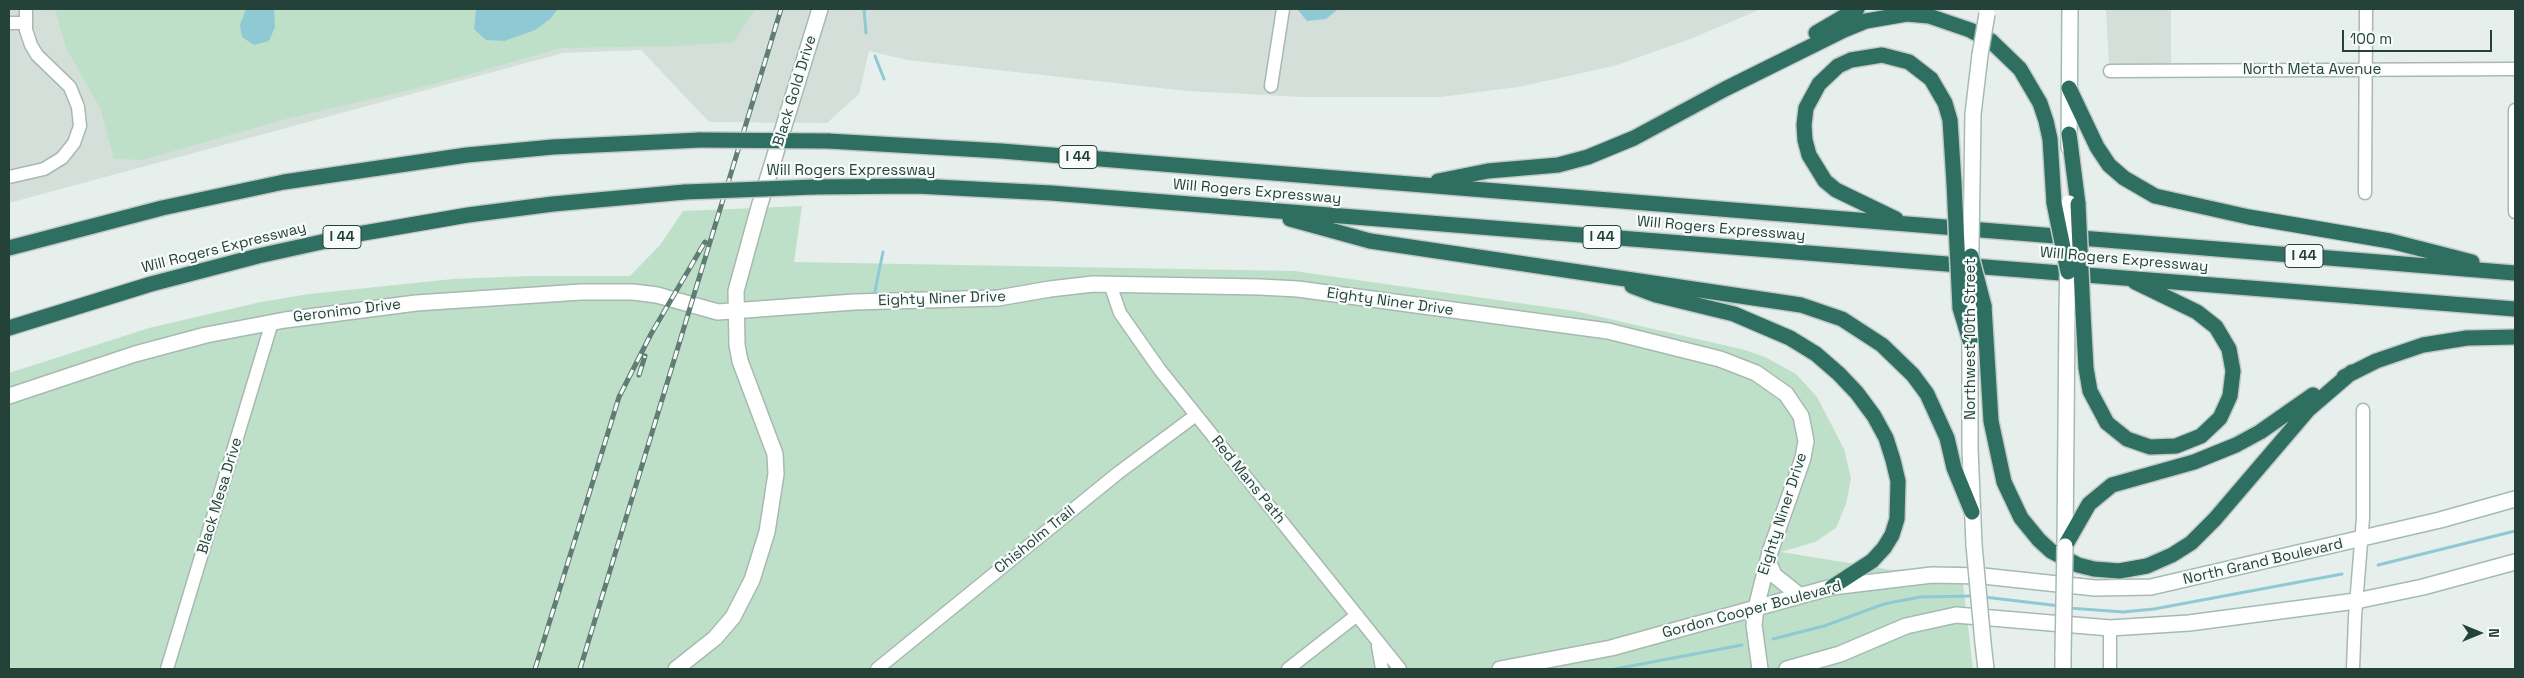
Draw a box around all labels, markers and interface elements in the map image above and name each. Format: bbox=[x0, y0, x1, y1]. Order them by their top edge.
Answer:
scale bar bbox=[2344, 20, 2494, 52]
text: 100 m bbox=[2350, 29, 2392, 48]
street label: Black Gold Drive bbox=[770, 33, 820, 149]
street label: North Meta Avenue bbox=[2243, 61, 2381, 79]
road number: I 44 bbox=[1059, 146, 1097, 168]
street label: Will Rogers Expressway bbox=[767, 162, 935, 180]
street label: Will Rogers Expressway bbox=[1172, 176, 1342, 208]
street label: Will Rogers Expressway bbox=[1636, 213, 1806, 245]
street label: Will Rogers Expressway bbox=[140, 219, 308, 277]
road number: I 44 bbox=[323, 226, 361, 248]
road number: I 44 bbox=[1583, 226, 1621, 248]
street label: Will Rogers Expressway bbox=[2039, 244, 2209, 276]
road number: I 44 bbox=[2285, 245, 2323, 268]
street label: Northwest 10th Street bbox=[1962, 258, 1980, 420]
street label: Eighty Niner Drive bbox=[1325, 284, 1455, 320]
street label: Eighty Niner Drive bbox=[878, 288, 1006, 310]
street label: Geronimo Drive bbox=[292, 295, 402, 327]
street label: Red Mans Path bbox=[1207, 433, 1289, 527]
street label: Black Mesa Drive bbox=[194, 436, 246, 556]
street label: Eighty Niner Drive bbox=[1755, 450, 1811, 578]
street label: Chisholm Trail bbox=[991, 502, 1079, 578]
street label: North Grand Boulevard bbox=[2181, 535, 2345, 589]
street label: Gordon Cooper Boulevard bbox=[1660, 577, 1844, 643]
north arrow bbox=[2454, 608, 2504, 658]
text: N bbox=[2485, 628, 2503, 638]

